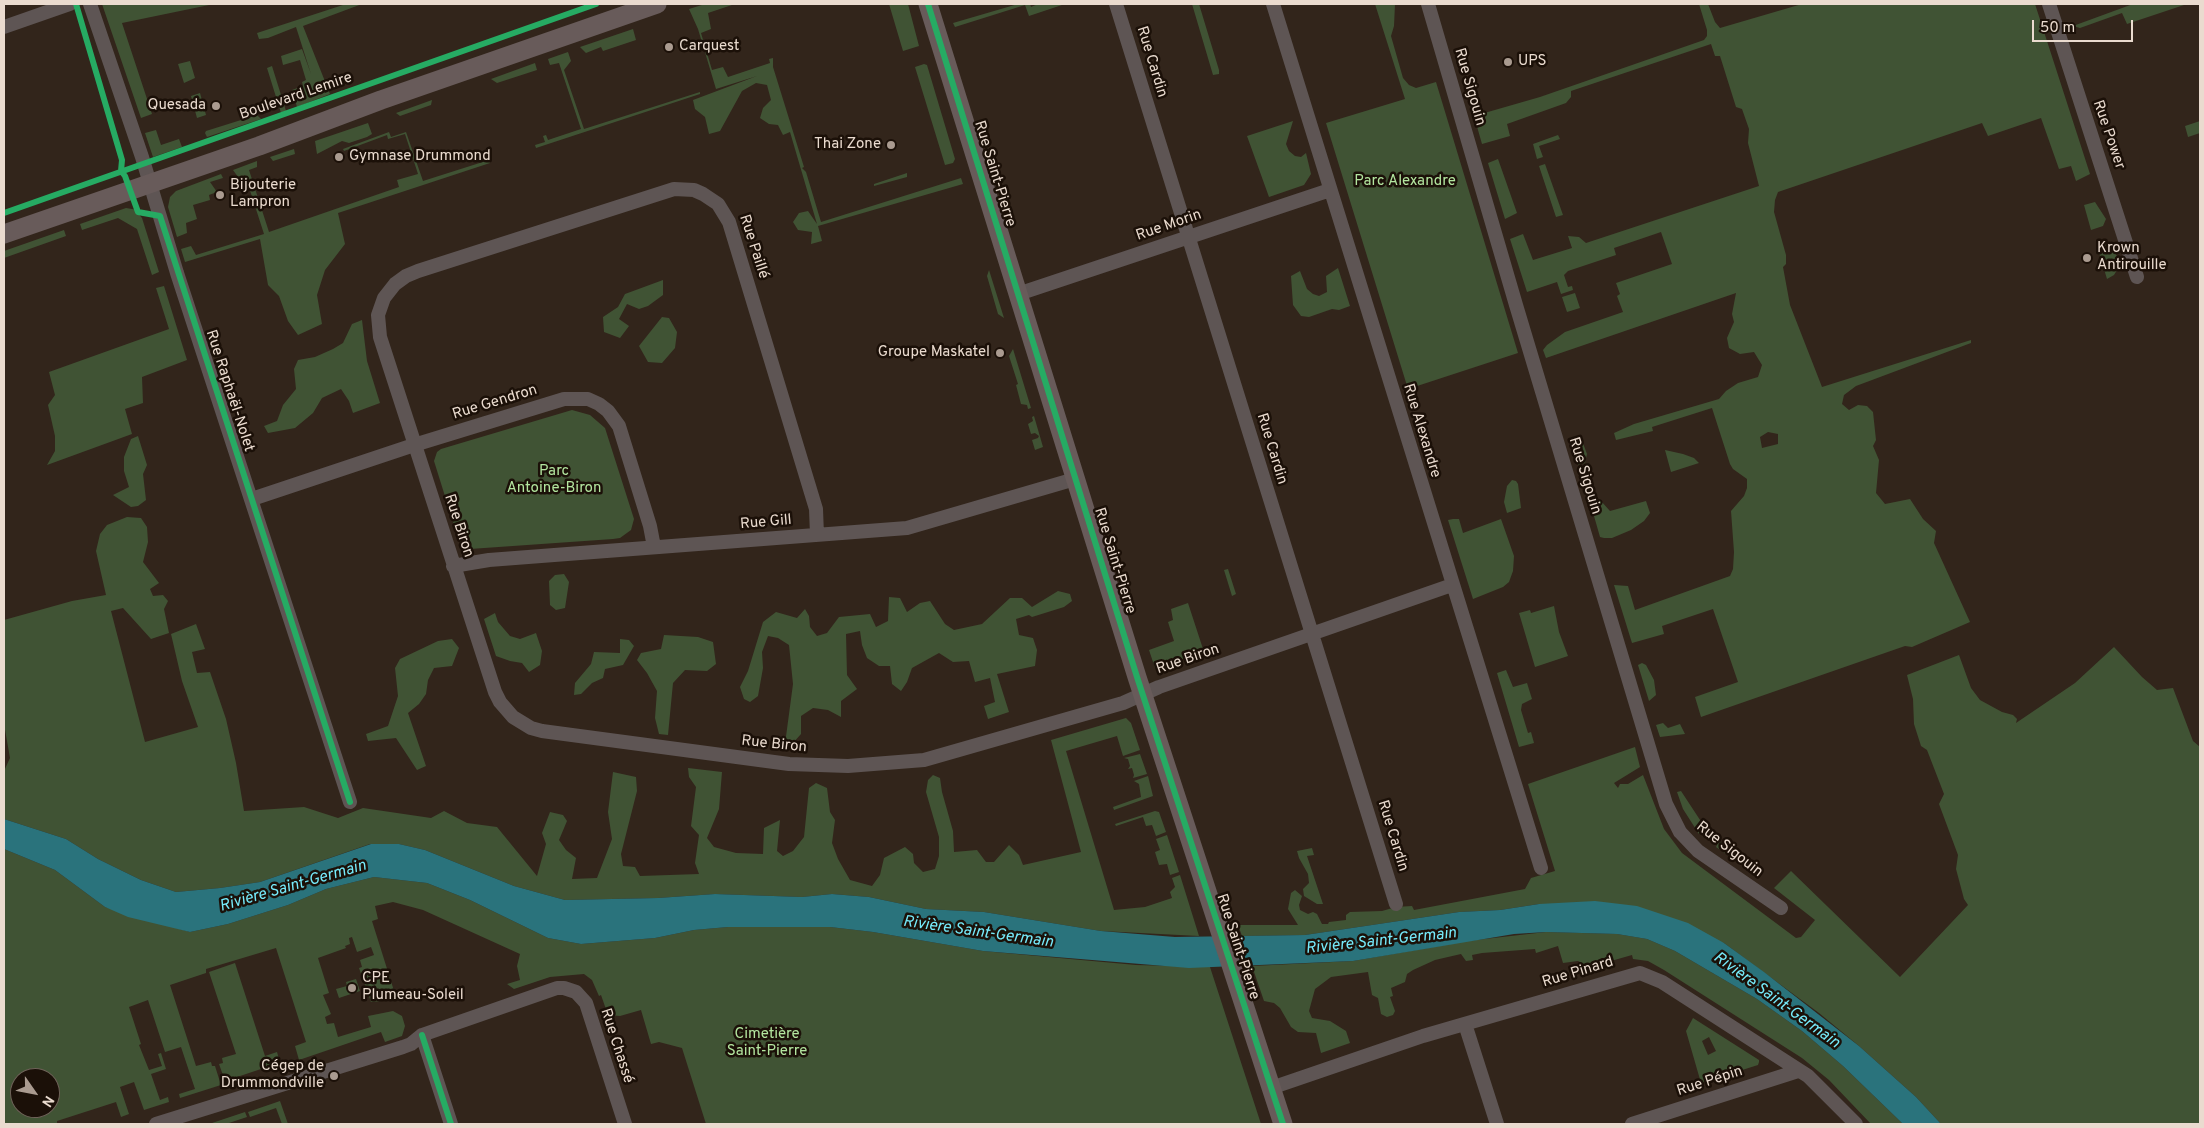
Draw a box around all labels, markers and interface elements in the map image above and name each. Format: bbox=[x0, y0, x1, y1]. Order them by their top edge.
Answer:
scale bar bbox=[2034, 10, 2135, 42]
text: 50 m bbox=[2040, 19, 2075, 38]
street label: Rue Cardin bbox=[1132, 24, 1170, 100]
place label: Carquest bbox=[679, 38, 740, 56]
marker: Carquest bbox=[663, 41, 675, 53]
street label: Rue Sigouin bbox=[1449, 46, 1489, 128]
place label: UPS bbox=[1518, 53, 1546, 71]
marker: UPS bbox=[1502, 56, 1514, 68]
street label: Boulevard Lemire bbox=[237, 69, 355, 125]
place label: Quesada bbox=[147, 97, 206, 115]
street label: Rue Power bbox=[2088, 98, 2128, 172]
marker: Quesada bbox=[210, 100, 222, 112]
street label: Rue Saint-Pierre bbox=[969, 119, 1019, 229]
place label: Thai Zone bbox=[814, 136, 881, 154]
marker: Thai Zone bbox=[885, 139, 897, 151]
place label: Gymnase Drummond bbox=[349, 148, 491, 166]
marker: Gymnase Drummond bbox=[333, 151, 345, 163]
park label: Parc Alexandre bbox=[1354, 173, 1456, 191]
place label: Bijouterie Lampron bbox=[230, 177, 296, 212]
marker: Bijouterie Lampron bbox=[214, 189, 226, 201]
street label: Rue Morin bbox=[1134, 206, 1204, 246]
street label: Rue Paillé bbox=[734, 213, 772, 281]
place label: Krown Antirouille bbox=[2097, 240, 2167, 275]
marker: Krown Antirouille bbox=[2081, 252, 2093, 264]
street label: Rue Raphaël-Nolet bbox=[201, 328, 257, 454]
place label: Groupe Maskatel bbox=[878, 344, 990, 362]
marker: Groupe Maskatel bbox=[994, 347, 1006, 359]
street label: Rue Gendron bbox=[451, 382, 539, 424]
street label: Rue Alexandre bbox=[1398, 382, 1444, 480]
street label: Rue Cardin bbox=[1252, 411, 1290, 487]
street label: Rue Sigouin bbox=[1564, 435, 1604, 517]
park label: Parc Antoine-Biron bbox=[507, 463, 601, 498]
street label: Rue Biron bbox=[439, 492, 477, 560]
street label: Rue Saint-Pierre bbox=[1089, 506, 1139, 616]
street label: Rue Gill bbox=[739, 512, 793, 534]
street label: Rue Biron bbox=[1154, 641, 1222, 679]
street label: Rue Biron bbox=[740, 733, 808, 757]
street label: Rue Cardin bbox=[1373, 798, 1411, 874]
street label: Rue Sigouin bbox=[1692, 818, 1766, 882]
water label: Rivière Saint-Germain bbox=[217, 857, 369, 917]
street label: Rue Saint-Pierre bbox=[1211, 892, 1263, 1002]
water label: Rivière Saint-Germain bbox=[902, 913, 1054, 953]
water label: Rivière Saint-Germain bbox=[1305, 925, 1457, 959]
water label: Rivière Saint-Germain bbox=[1709, 949, 1843, 1053]
street label: Rue Pinard bbox=[1540, 954, 1616, 992]
place label: CPE Plumeau-Soleil bbox=[362, 970, 464, 1005]
marker: CPE Plumeau-Soleil bbox=[346, 982, 358, 994]
street label: Rue Chassé bbox=[595, 1006, 637, 1086]
park label: Cimetière Saint-Pierre bbox=[727, 1026, 807, 1061]
place label: Cégep de Drummondville bbox=[221, 1058, 324, 1093]
street label: Rue Pépin bbox=[1675, 1063, 1745, 1101]
north arrow bbox=[10, 1068, 60, 1118]
marker: Cégep de Drummondville bbox=[328, 1070, 340, 1082]
text: N bbox=[37, 1092, 57, 1110]

